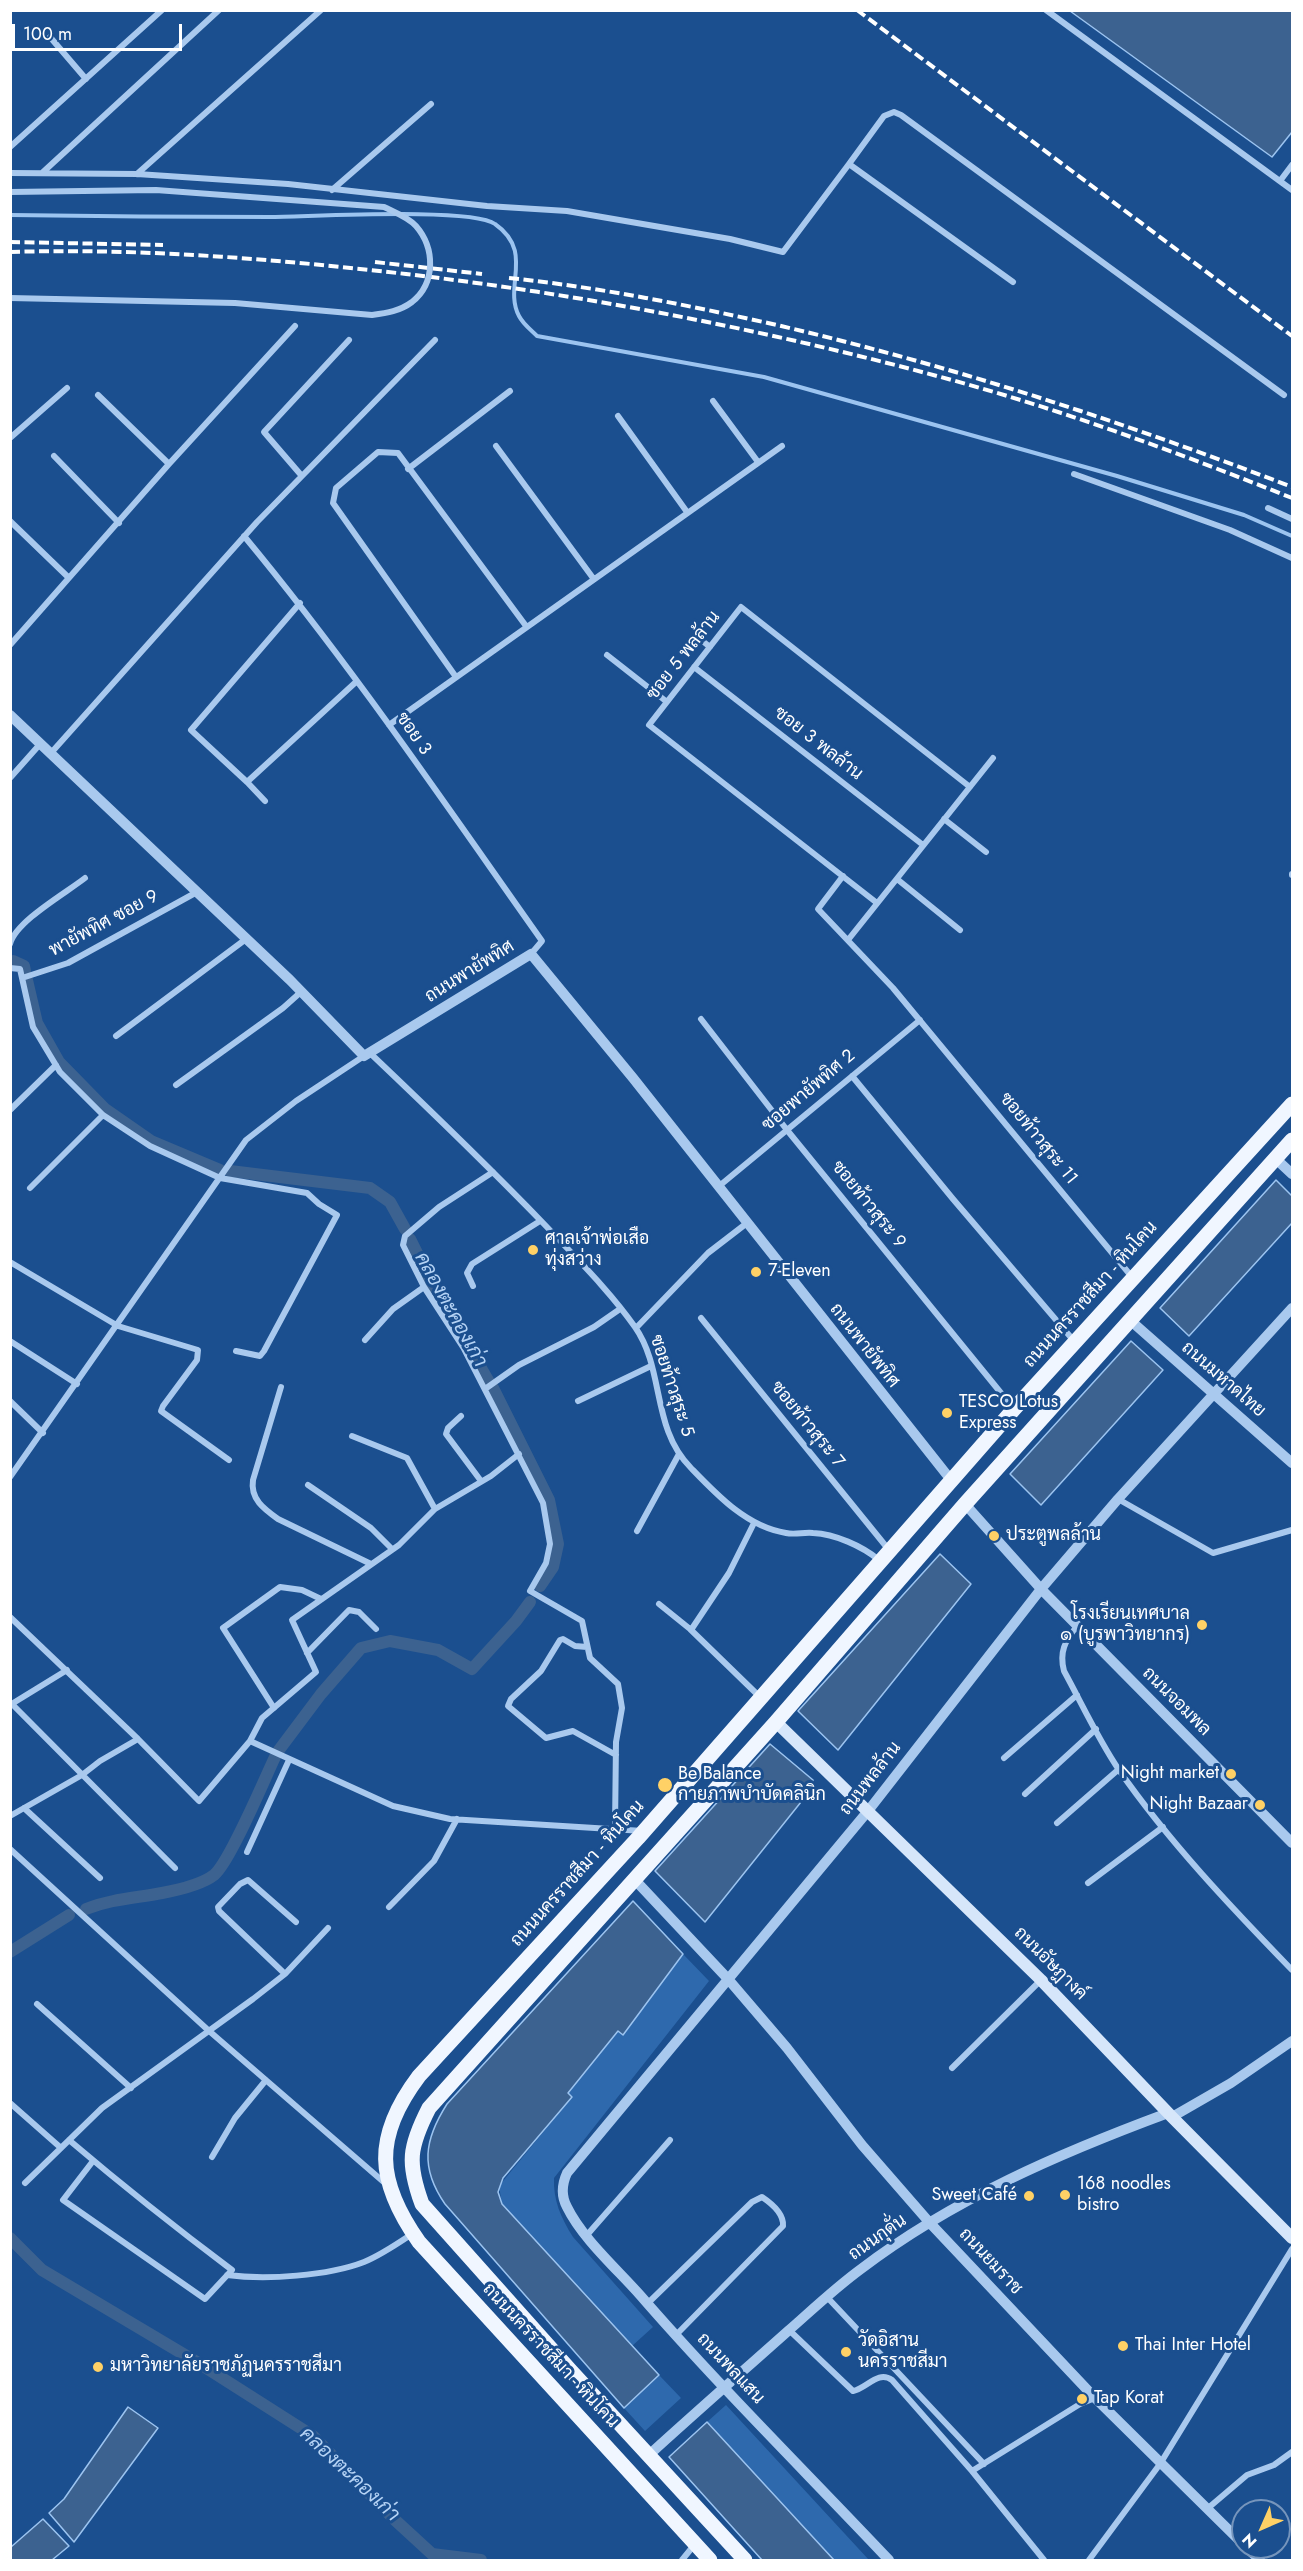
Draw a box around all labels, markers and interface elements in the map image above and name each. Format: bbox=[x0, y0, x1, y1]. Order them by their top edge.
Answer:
scale bar bbox=[15, 12, 184, 50]
text: 100 m bbox=[23, 21, 72, 47]
street label: ซอย 5 พลล้าน bbox=[643, 607, 725, 705]
street label: ซอย 3 พลล้าน bbox=[769, 703, 867, 785]
street label: ซอย 3 bbox=[391, 708, 435, 760]
street label: พายัพทิศ ซอย 9 bbox=[46, 886, 162, 962]
street label: ถนนพายัพทิศ bbox=[421, 936, 519, 1008]
street label: ซอยพายัพทิศ 2 bbox=[758, 1046, 860, 1136]
street label: ซอยท้าวสุระ 11 bbox=[994, 1089, 1082, 1189]
street label: ซอยท้าวสุระ 9 bbox=[826, 1157, 910, 1253]
street label: ถนนนครราชสีมา - หินโคน bbox=[1020, 1217, 1162, 1373]
place label: ศาลเจ้าพ่อเสือ ทุ่งสว่าง bbox=[545, 1229, 649, 1272]
marker: ศาลเจ้าพ่อเสือ ทุ่งสว่าง bbox=[526, 1243, 540, 1257]
water label: คลองตะคองเก่า bbox=[409, 1248, 491, 1372]
place label: 7-Eleven bbox=[768, 1261, 831, 1283]
marker: 7-Eleven bbox=[749, 1265, 763, 1279]
street label: ถนนพายัพทิศ bbox=[824, 1300, 904, 1392]
street label: ซอยท้าวสุระ 5 bbox=[644, 1332, 698, 1440]
street label: ถนนมหาดไทย bbox=[1177, 1338, 1269, 1422]
street label: ซอยท้าวสุระ 7 bbox=[765, 1377, 849, 1473]
place label: TESCO Lotus Express bbox=[959, 1392, 1058, 1434]
marker: TESCO Lotus Express bbox=[940, 1406, 954, 1420]
place label: ประตูพลล้าน bbox=[1006, 1525, 1101, 1547]
marker: ประตูพลล้าน bbox=[987, 1529, 1001, 1543]
place label: โรงเรียนเทศบาล ๑ (บูรพาวิทยากร) bbox=[1060, 1604, 1190, 1646]
marker: โรงเรียนเทศบาล ๑ (บูรพาวิทยากร) bbox=[1195, 1618, 1209, 1632]
street label: ถนนจอมพล bbox=[1137, 1663, 1215, 1741]
street label: ถนนพลล้าน bbox=[836, 1738, 906, 1820]
place label: Night market bbox=[1121, 1763, 1219, 1785]
place label: Be Balance กายภาพบำบัดคลินิก bbox=[678, 1764, 826, 1806]
marker: Night market bbox=[1224, 1767, 1238, 1781]
marker: Be Balance กายภาพบำบัดคลินิก bbox=[656, 1776, 674, 1794]
place label: Night Bazaar bbox=[1149, 1794, 1248, 1816]
street label: ถนนนครราชสีมา - หินโคน bbox=[507, 1796, 649, 1952]
marker: Night Bazaar bbox=[1253, 1798, 1267, 1812]
street label: ถนนอัษฎางค์ bbox=[1009, 1923, 1091, 2005]
place label: 168 noodles bistro bbox=[1077, 2174, 1171, 2216]
place label: Sweet Café bbox=[932, 2185, 1017, 2207]
marker: 168 noodles bistro bbox=[1058, 2188, 1072, 2202]
marker: Sweet Café bbox=[1022, 2189, 1036, 2203]
street label: ถนนกุดั่น bbox=[845, 2210, 911, 2266]
street label: ถนนยมราช bbox=[954, 2224, 1026, 2300]
street label: ถนนนครราชสีมา - หินโคน bbox=[477, 2279, 623, 2433]
street label: ถนนพลแสน bbox=[692, 2329, 768, 2409]
place label: วัดอิสาน นครราชสีมา bbox=[858, 2331, 948, 2374]
place label: Thai Inter Hotel bbox=[1135, 2335, 1251, 2357]
marker: Thai Inter Hotel bbox=[1116, 2339, 1130, 2353]
marker: วัดอิสาน นครราชสีมา bbox=[839, 2345, 853, 2359]
place label: มหาวิทยาลัยราชภัฏนครราชสีมา bbox=[110, 2356, 342, 2378]
marker: มหาวิทยาลัยราชภัฏนครราชสีมา bbox=[91, 2360, 105, 2374]
place label: Tap Korat bbox=[1094, 2388, 1163, 2410]
marker: Tap Korat bbox=[1075, 2392, 1089, 2406]
water label: คลองตะคองเก่า bbox=[294, 2423, 404, 2527]
north arrow bbox=[1231, 2499, 1291, 2559]
text: N bbox=[1237, 2528, 1262, 2553]

